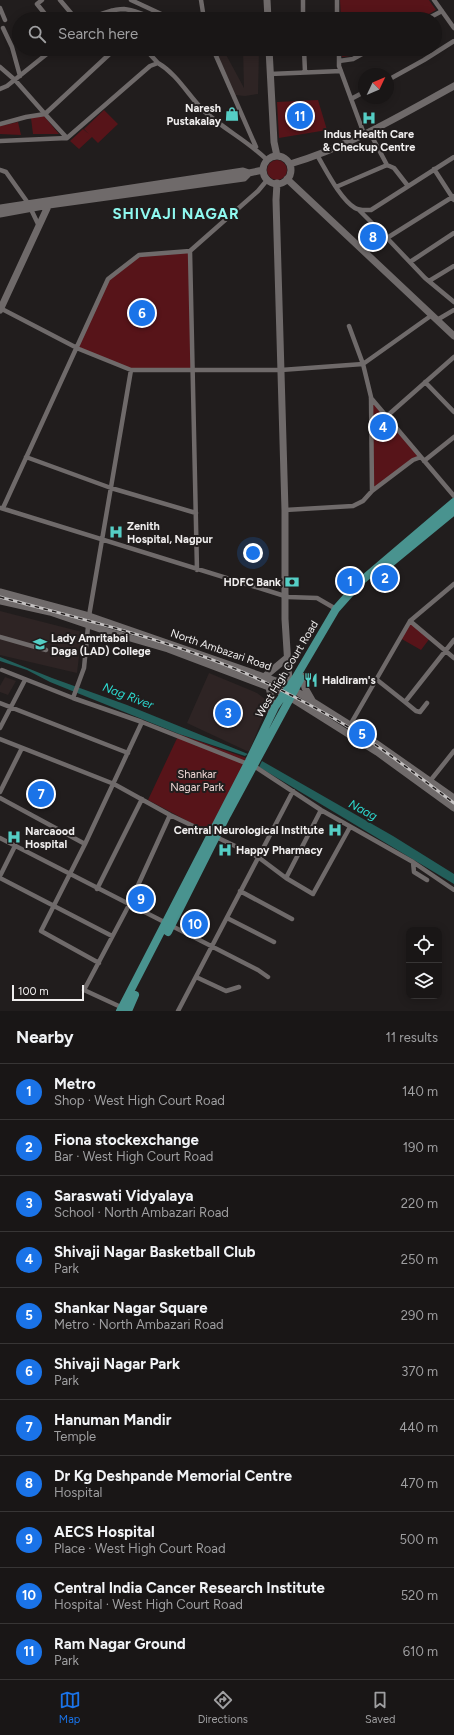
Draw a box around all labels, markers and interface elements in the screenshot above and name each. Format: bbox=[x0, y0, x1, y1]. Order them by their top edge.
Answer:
search box bbox=[12, 12, 442, 56]
icon: search bbox=[26, 23, 48, 45]
text: Search here bbox=[58, 25, 138, 43]
north arrow bbox=[358, 68, 394, 104]
pin: 11 bbox=[287, 101, 313, 131]
place label: Naresh Pustakalay bbox=[167, 102, 222, 128]
shop icon: Naresh Pustakalay bbox=[224, 106, 240, 122]
hospital icon: Indus Health Care & Checkup Centre bbox=[361, 110, 377, 126]
place label: Indus Health Care & Checkup Centre bbox=[323, 128, 415, 154]
district label: SHIVAJI NAGAR bbox=[112, 205, 240, 223]
pin: 8 bbox=[360, 222, 386, 252]
pin: 6 bbox=[129, 298, 155, 328]
pin: 4 bbox=[370, 412, 396, 442]
place label: Zenith Hospital, Nagpur bbox=[127, 520, 213, 546]
hospital icon: Zenith Hospital, Nagpur bbox=[108, 524, 124, 540]
your location bbox=[243, 543, 263, 563]
pin: 2 bbox=[372, 563, 398, 593]
pin: 1 bbox=[337, 566, 363, 596]
bank icon: HDFC Bank bbox=[284, 574, 300, 590]
place label: HDFC Bank bbox=[224, 576, 281, 589]
street label: West High Court Road bbox=[253, 618, 321, 720]
street label: North Ambazari Road bbox=[169, 627, 273, 673]
place label: Lady Amritabai Daga (LAD) College bbox=[51, 632, 151, 658]
school or university icon: Lady Amritabai Daga (LAD) College bbox=[32, 636, 48, 652]
restaurant icon: Haldiram's bbox=[303, 672, 319, 688]
place label: Haldiram's bbox=[322, 674, 376, 687]
water label: Nag River bbox=[101, 680, 156, 712]
pin: 3 bbox=[215, 698, 241, 728]
pin: 5 bbox=[349, 719, 375, 749]
park label: Shankar Nagar Park bbox=[170, 768, 224, 794]
pin: 7 bbox=[28, 779, 54, 809]
water label: Naag bbox=[346, 797, 380, 823]
hospital icon: Central Neurological Institute bbox=[327, 822, 343, 838]
place label: Central Neurological Institute bbox=[174, 824, 324, 837]
place label: Narcaood Hospital bbox=[25, 825, 75, 851]
hospital icon: Narcaood Hospital bbox=[6, 829, 22, 845]
hospital icon: Happy Pharmacy bbox=[217, 842, 233, 858]
place label: Happy Pharmacy bbox=[236, 844, 323, 857]
pin: 9 bbox=[128, 884, 154, 914]
pin: 10 bbox=[182, 909, 208, 939]
map controls bbox=[406, 927, 442, 999]
button: locate bbox=[406, 927, 442, 963]
button: layers bbox=[406, 963, 442, 999]
scale bar bbox=[12, 983, 84, 1002]
text: 100 m bbox=[18, 985, 49, 998]
text: Nearby bbox=[16, 1027, 74, 1047]
text: 11 results bbox=[385, 1030, 438, 1045]
text: Metro bbox=[54, 1075, 96, 1093]
text: 1 bbox=[26, 1084, 32, 1099]
text: 140 m bbox=[402, 1084, 438, 1099]
text: Shop · West High Court Road bbox=[54, 1093, 225, 1108]
text: Fiona stockexchange bbox=[54, 1131, 199, 1149]
text: 2 bbox=[25, 1140, 33, 1155]
text: 190 m bbox=[403, 1140, 438, 1155]
text: Bar · West High Court Road bbox=[54, 1149, 213, 1164]
text: Saraswati Vidyalaya bbox=[54, 1187, 194, 1205]
text: 3 bbox=[25, 1196, 33, 1211]
text: 220 m bbox=[401, 1196, 438, 1211]
text: School · North Ambazari Road bbox=[54, 1205, 229, 1220]
text: Shivaji Nagar Basketball Club bbox=[54, 1243, 256, 1261]
text: 4 bbox=[25, 1252, 33, 1267]
text: 250 m bbox=[401, 1252, 438, 1267]
text: Park bbox=[54, 1261, 79, 1276]
text: Shankar Nagar Square bbox=[54, 1299, 207, 1317]
text: 5 bbox=[25, 1308, 33, 1323]
text: 290 m bbox=[401, 1308, 438, 1323]
text: Metro · North Ambazari Road bbox=[54, 1317, 224, 1332]
text: Shivaji Nagar Park bbox=[54, 1355, 180, 1373]
text: 6 bbox=[25, 1364, 33, 1379]
text: 370 m bbox=[401, 1364, 438, 1379]
text: Park bbox=[54, 1373, 79, 1388]
text: Hanuman Mandir bbox=[54, 1411, 171, 1429]
text: 7 bbox=[25, 1420, 33, 1435]
text: 440 m bbox=[399, 1420, 438, 1435]
text: Temple bbox=[54, 1429, 96, 1444]
text: Dr Kg Deshpande Memorial Centre bbox=[54, 1467, 292, 1485]
text: 8 bbox=[25, 1476, 33, 1491]
text: 470 m bbox=[400, 1476, 438, 1491]
text: Hospital bbox=[54, 1485, 102, 1500]
text: AECS Hospital bbox=[54, 1523, 155, 1541]
text: 9 bbox=[25, 1532, 33, 1547]
text: 500 m bbox=[400, 1532, 438, 1547]
text: Place · West High Court Road bbox=[54, 1541, 226, 1556]
text: Central India Cancer Research Institute bbox=[54, 1579, 325, 1597]
text: 10 bbox=[22, 1588, 36, 1603]
text: 520 m bbox=[401, 1588, 438, 1603]
text: Hospital · West High Court Road bbox=[54, 1597, 243, 1612]
text: Ram Nagar Ground bbox=[54, 1635, 186, 1653]
text: 11 bbox=[24, 1644, 34, 1659]
text: 610 m bbox=[403, 1644, 438, 1659]
text: Park bbox=[54, 1653, 79, 1668]
tab: Map bbox=[59, 1689, 81, 1726]
tab: Directions bbox=[198, 1689, 248, 1726]
tab: Saved bbox=[365, 1689, 395, 1726]

